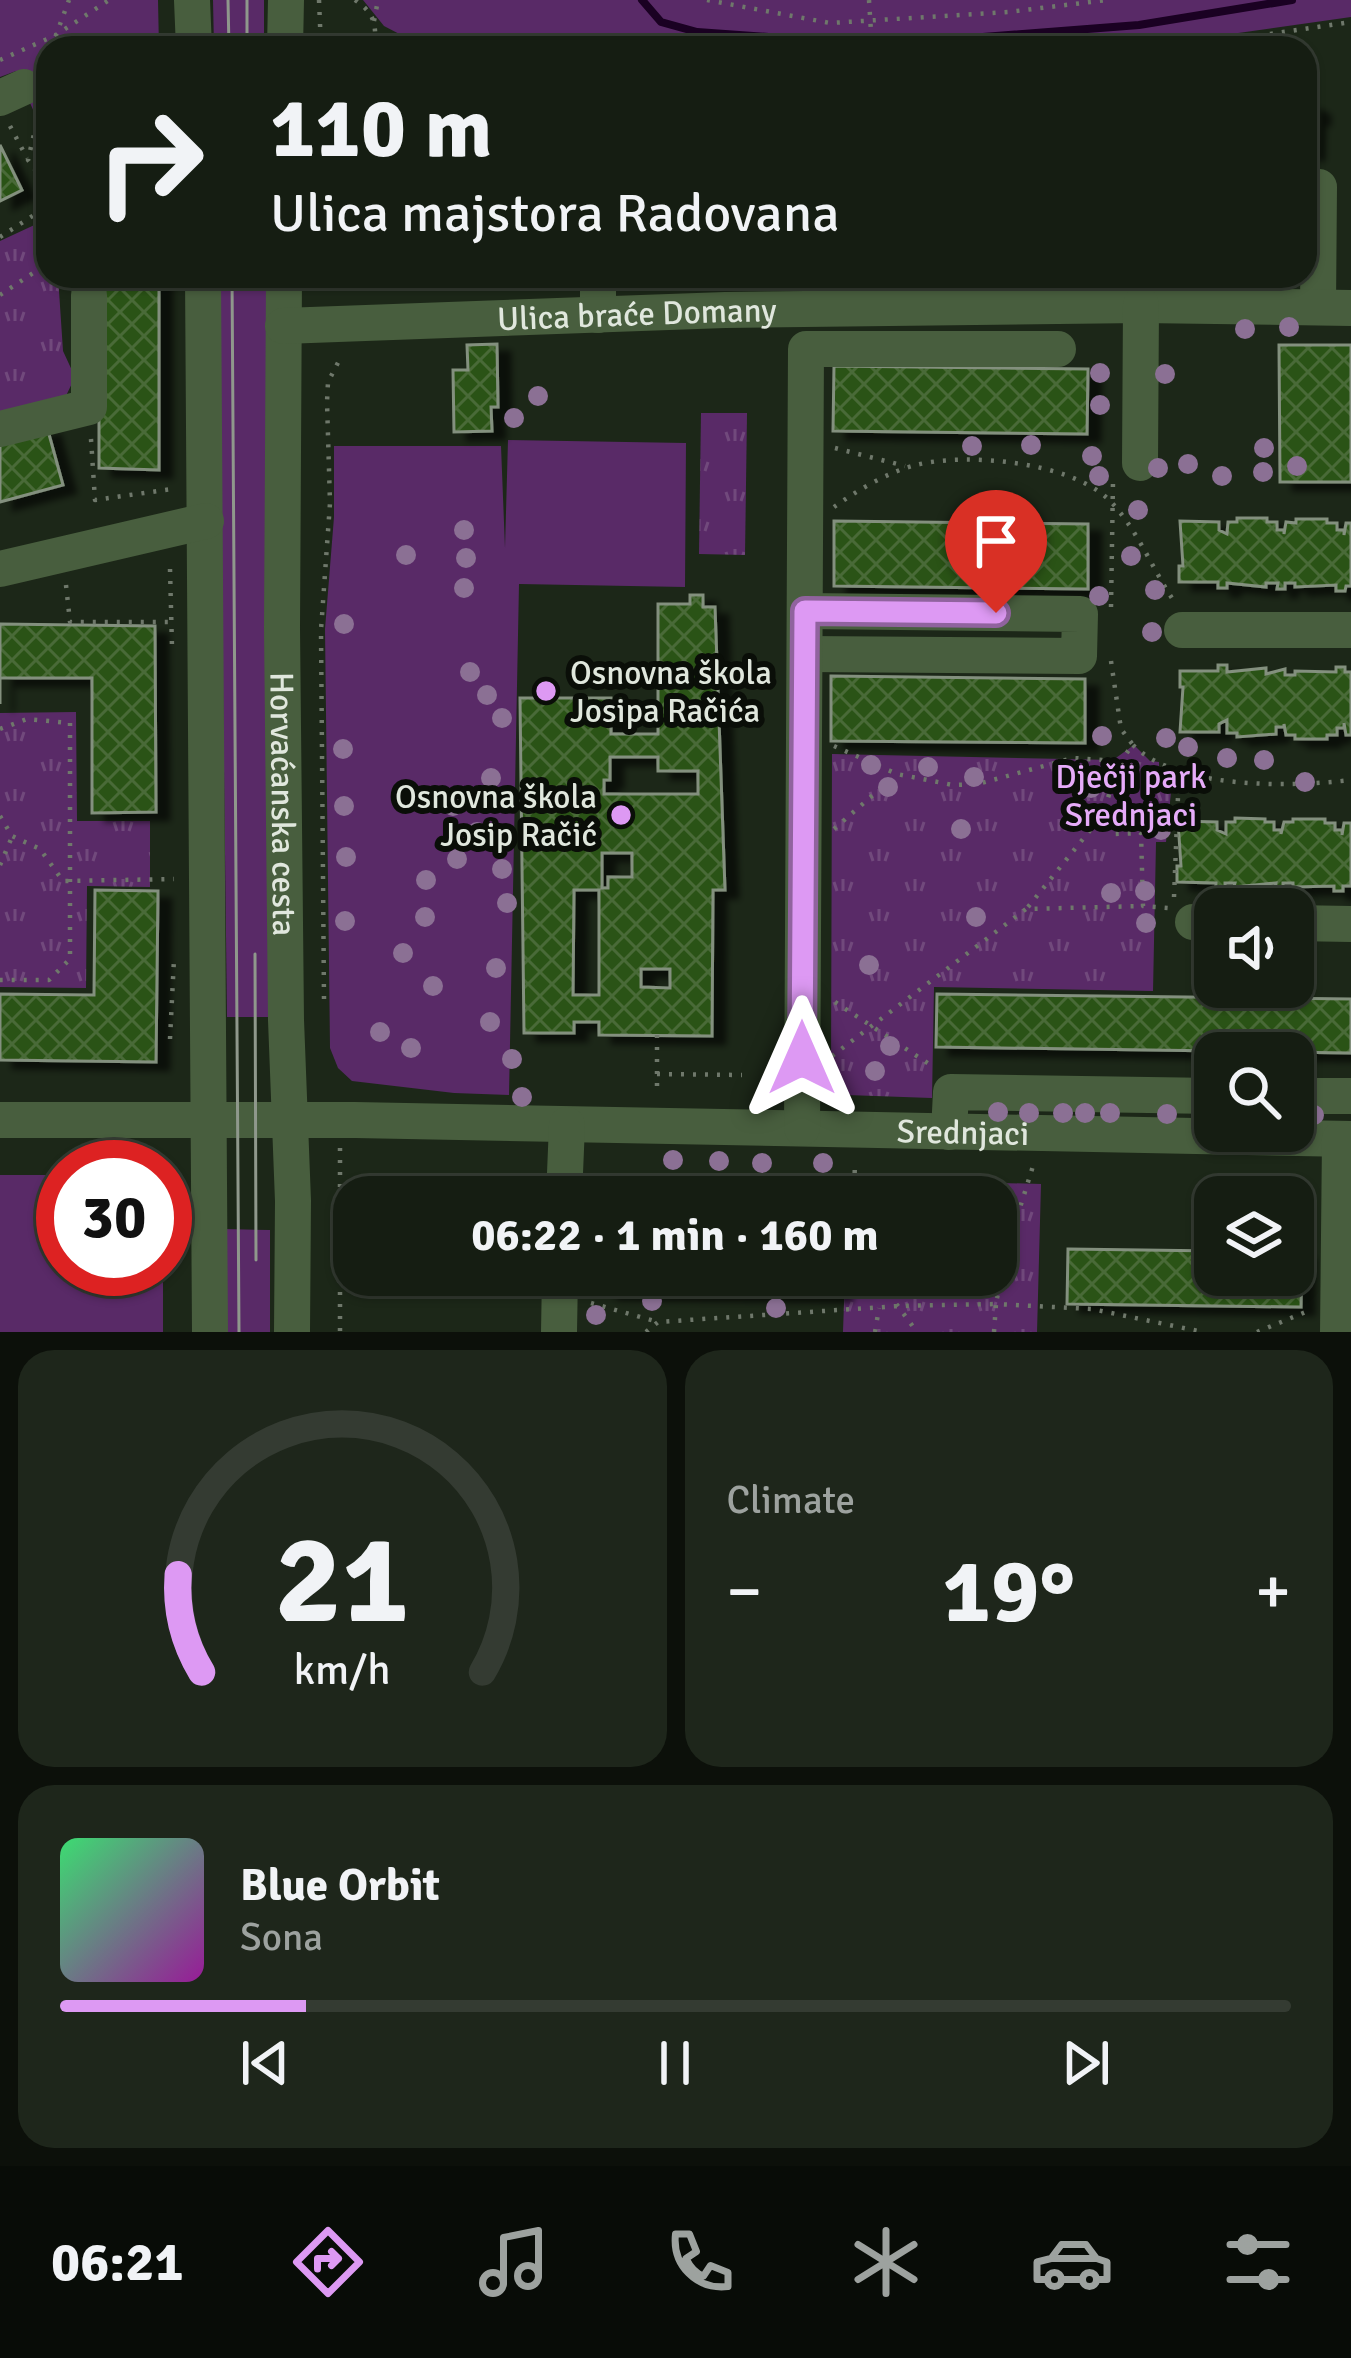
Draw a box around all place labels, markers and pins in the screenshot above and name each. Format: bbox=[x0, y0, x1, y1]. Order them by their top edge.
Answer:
pin bbox=[945, 490, 1047, 613]
place label: Osnovna škola Josipa Račića bbox=[570, 653, 772, 732]
marker: Osnovna škola Josipa Račića bbox=[533, 678, 559, 704]
place label: Osnovna škola Josip Račić bbox=[395, 777, 597, 856]
marker: Osnovna škola Josip Račić bbox=[608, 802, 634, 828]

